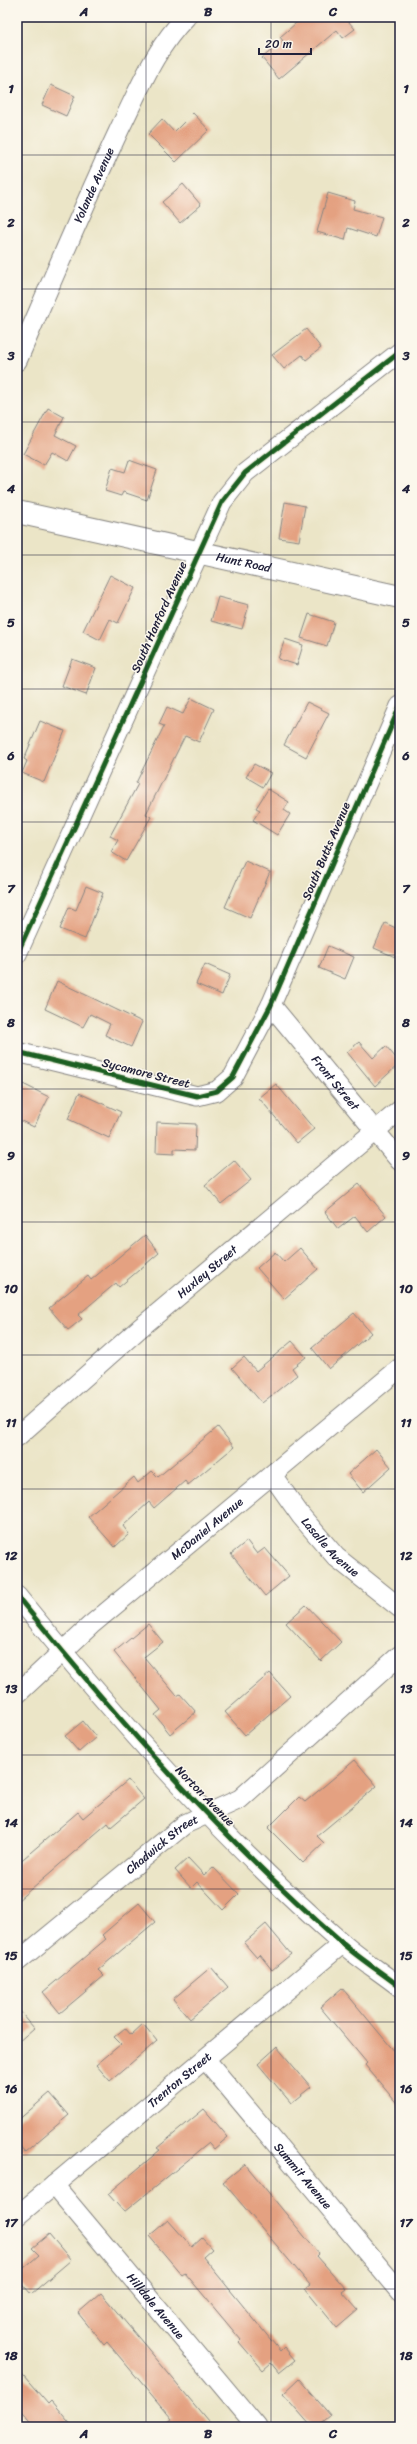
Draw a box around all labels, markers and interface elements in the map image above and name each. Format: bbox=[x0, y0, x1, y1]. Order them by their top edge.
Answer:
text: A bbox=[79, 0, 88, 23]
text: B bbox=[204, 0, 213, 23]
text: C bbox=[328, 0, 338, 23]
scale bar bbox=[259, 30, 311, 56]
text: 20 m bbox=[265, 33, 292, 55]
text: 1 bbox=[8, 77, 14, 100]
text: 1 bbox=[403, 77, 409, 100]
street label: Yolande Avenue bbox=[67, 143, 121, 227]
text: 2 bbox=[6, 211, 15, 234]
text: 2 bbox=[401, 211, 410, 234]
text: 3 bbox=[6, 344, 15, 367]
text: 3 bbox=[401, 344, 410, 367]
text: 4 bbox=[6, 477, 16, 500]
text: 4 bbox=[401, 477, 411, 500]
street label: Hunt Road bbox=[214, 546, 274, 579]
street label: South Hanford Avenue bbox=[125, 558, 193, 676]
text: 5 bbox=[7, 611, 15, 634]
text: 5 bbox=[402, 611, 410, 634]
text: 6 bbox=[6, 744, 15, 767]
text: 6 bbox=[401, 744, 410, 767]
street label: South Butts Avenue bbox=[295, 798, 357, 904]
text: 7 bbox=[7, 877, 16, 900]
text: 7 bbox=[402, 877, 411, 900]
text: 8 bbox=[6, 1011, 15, 1034]
text: 8 bbox=[401, 1011, 410, 1034]
street label: Front Street bbox=[306, 1050, 366, 1117]
street label: Sycamore Street bbox=[100, 1051, 192, 1095]
text: 9 bbox=[7, 1144, 15, 1167]
text: 9 bbox=[402, 1144, 410, 1167]
street label: Huxley Street bbox=[172, 1239, 244, 1304]
text: 10 bbox=[4, 1277, 18, 1300]
text: 10 bbox=[399, 1277, 413, 1300]
text: 11 bbox=[5, 1411, 17, 1434]
text: 11 bbox=[400, 1411, 412, 1434]
street label: McDaniel Avenue bbox=[166, 1491, 249, 1566]
street label: Lasalle Avenue bbox=[295, 1512, 365, 1583]
text: 12 bbox=[4, 1544, 18, 1567]
text: 12 bbox=[399, 1544, 413, 1567]
text: 13 bbox=[5, 1677, 18, 1700]
text: 13 bbox=[400, 1677, 413, 1700]
street label: Norton Avenue bbox=[170, 1760, 240, 1832]
street label: Chadwick Street bbox=[120, 1808, 202, 1880]
text: 14 bbox=[4, 1811, 19, 1834]
text: 14 bbox=[399, 1811, 414, 1834]
text: 15 bbox=[4, 1944, 18, 1967]
text: 15 bbox=[399, 1944, 413, 1967]
street label: Trenton Street bbox=[142, 2046, 217, 2114]
text: 16 bbox=[5, 2077, 18, 2100]
text: 16 bbox=[400, 2077, 413, 2100]
street label: Summit Avenue bbox=[268, 2137, 338, 2214]
text: 17 bbox=[4, 2211, 19, 2234]
text: 17 bbox=[399, 2211, 414, 2234]
street label: Hilldale Avenue bbox=[121, 2268, 190, 2345]
text: 18 bbox=[4, 2344, 18, 2367]
text: 18 bbox=[399, 2344, 413, 2367]
text: A bbox=[79, 2422, 88, 2444]
text: B bbox=[204, 2422, 213, 2444]
text: C bbox=[328, 2422, 338, 2444]

